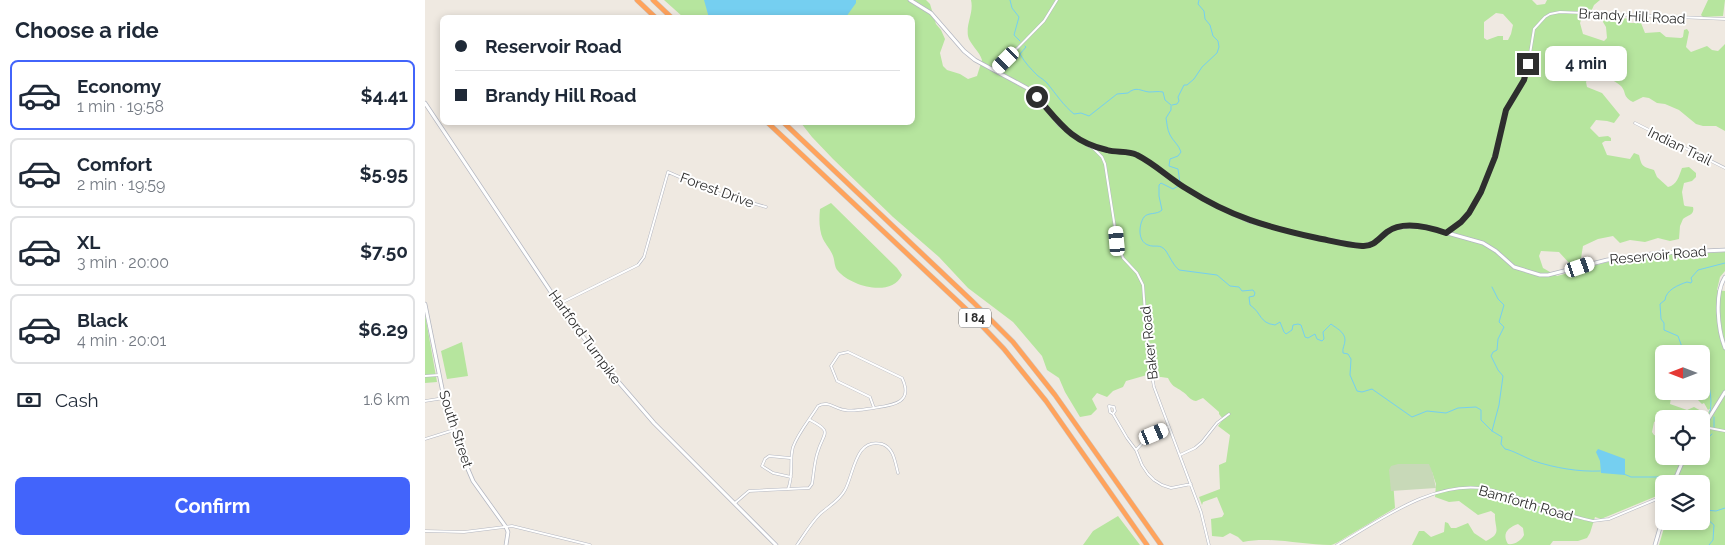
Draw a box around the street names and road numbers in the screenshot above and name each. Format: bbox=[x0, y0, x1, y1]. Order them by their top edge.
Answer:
street label: Brandy Hill Road bbox=[1578, 5, 1686, 27]
street label: Indian Trail bbox=[1645, 124, 1715, 168]
street label: Forest Drive bbox=[678, 169, 756, 211]
street label: Reservoir Road bbox=[1609, 243, 1707, 267]
street label: Hartford Turnpike bbox=[545, 287, 625, 387]
street label: Baker Road bbox=[1137, 305, 1161, 381]
road number: I 84 bbox=[959, 308, 991, 328]
street label: South Street bbox=[436, 388, 476, 470]
street label: Bamforth Road bbox=[1477, 482, 1575, 524]

